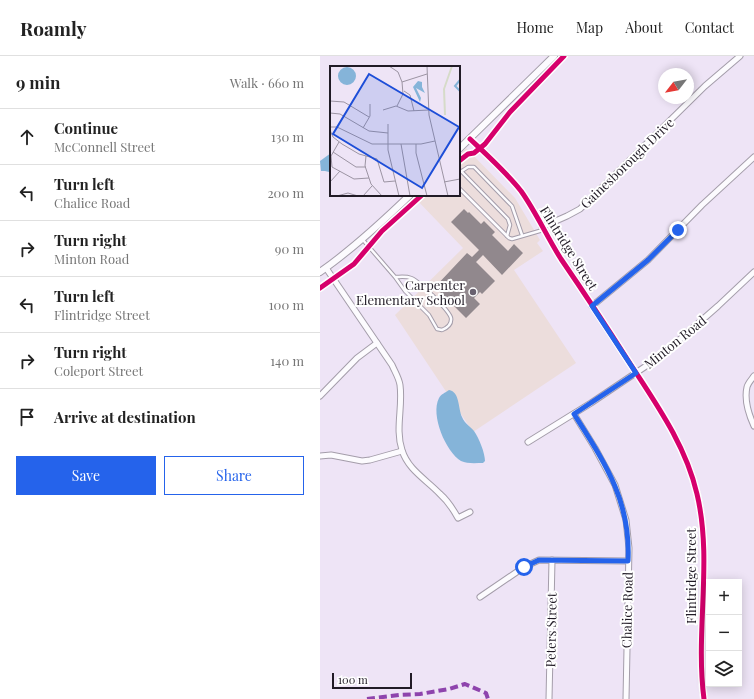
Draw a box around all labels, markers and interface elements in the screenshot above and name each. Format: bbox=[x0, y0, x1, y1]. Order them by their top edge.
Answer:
text: Roamly bbox=[20, 15, 87, 41]
text: Home bbox=[516, 18, 554, 37]
text: Map bbox=[576, 18, 603, 37]
text: About bbox=[625, 18, 663, 37]
text: Contact bbox=[685, 18, 734, 37]
inset map bbox=[330, 66, 460, 196]
north arrow bbox=[658, 68, 694, 104]
text: 9 min bbox=[16, 71, 61, 93]
text: Walk · 660 m bbox=[230, 74, 304, 91]
street label: Gainesborough Drive bbox=[576, 113, 677, 212]
text: Continue bbox=[54, 118, 118, 138]
icon: ahead bbox=[16, 126, 38, 148]
text: 130 m bbox=[271, 128, 304, 145]
text: McConnell Street bbox=[54, 138, 155, 155]
text: Turn left bbox=[54, 174, 115, 194]
icon: left bbox=[16, 182, 38, 204]
text: 200 m bbox=[267, 184, 304, 201]
text: Chalice Road bbox=[54, 194, 130, 211]
street label: Flintridge Street bbox=[537, 203, 602, 293]
route end bbox=[669, 221, 687, 239]
text: Turn right bbox=[54, 230, 127, 250]
icon: right bbox=[16, 238, 38, 260]
text: 90 m bbox=[275, 240, 304, 257]
text: Minton Road bbox=[54, 250, 129, 267]
place label: Carpenter Elementary School bbox=[356, 276, 465, 308]
text: Turn left bbox=[54, 286, 115, 306]
marker: Carpenter Elementary School bbox=[468, 287, 478, 297]
icon: left bbox=[16, 294, 38, 316]
text: 100 m bbox=[269, 296, 304, 313]
text: Flintridge Street bbox=[54, 306, 150, 323]
street label: Minton Road bbox=[640, 311, 710, 372]
text: Turn right bbox=[54, 342, 127, 362]
icon: right bbox=[16, 350, 38, 372]
text: 140 m bbox=[270, 352, 304, 369]
text: Coleport Street bbox=[54, 362, 143, 379]
icon: arrive bbox=[16, 406, 38, 428]
text: Arrive at destination bbox=[54, 407, 196, 427]
button: Save bbox=[16, 456, 156, 495]
button: Share bbox=[164, 456, 304, 495]
street label: Flintridge Street bbox=[682, 528, 699, 624]
route start bbox=[515, 558, 533, 576]
street label: Chalice Road bbox=[617, 571, 636, 648]
map controls bbox=[706, 579, 742, 687]
button: + bbox=[706, 579, 742, 615]
street label: Peters Street bbox=[541, 592, 560, 668]
button: − bbox=[706, 615, 742, 651]
button: layers bbox=[706, 651, 742, 687]
scale bar bbox=[332, 671, 412, 690]
text: 100 m bbox=[338, 672, 368, 687]

